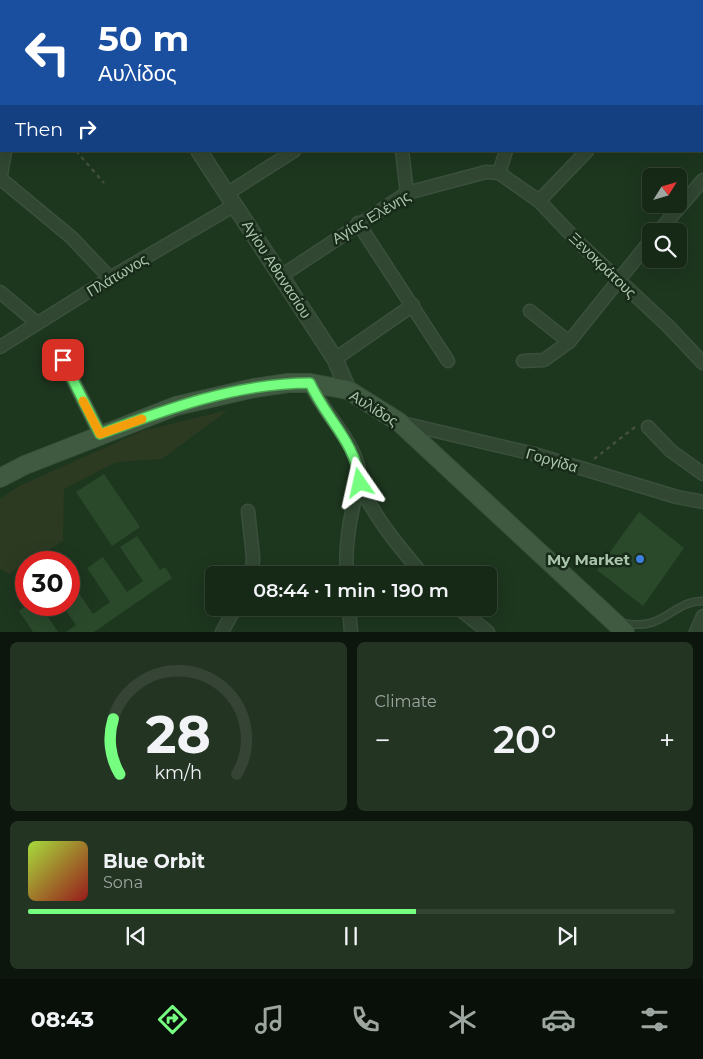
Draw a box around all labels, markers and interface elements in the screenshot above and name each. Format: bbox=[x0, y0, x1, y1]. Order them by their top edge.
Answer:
text: 50 m bbox=[98, 17, 189, 60]
icon: left bbox=[15, 20, 80, 85]
text: Αυλίδος bbox=[98, 60, 177, 87]
icon: right bbox=[73, 115, 101, 143]
text: Then bbox=[15, 118, 63, 141]
north arrow bbox=[642, 168, 688, 212]
map controls bbox=[642, 168, 687, 268]
street label: Αγίας Ελένης bbox=[328, 186, 414, 248]
street label: Αγίου Αθανασίου bbox=[238, 216, 316, 322]
button: search bbox=[642, 223, 687, 268]
street label: Ξενοκράτους bbox=[565, 228, 641, 302]
street label: Πλάτωνος bbox=[83, 249, 151, 301]
pin bbox=[42, 339, 84, 381]
icon: arrive bbox=[49, 346, 77, 374]
street label: Αυλίδος bbox=[346, 386, 402, 430]
street label: Γοργίδα bbox=[524, 444, 580, 477]
position arrow bbox=[333, 456, 385, 508]
place label: My Market bbox=[547, 550, 630, 569]
speed limit sign: 30 bbox=[15, 551, 80, 616]
marker: My Market bbox=[634, 553, 646, 565]
text: 08:44 · 1 min · 190 m bbox=[253, 579, 449, 602]
text: Climate bbox=[375, 692, 437, 711]
text: 28 bbox=[146, 703, 211, 766]
text: 20° bbox=[493, 716, 557, 763]
text: − bbox=[375, 723, 391, 757]
text: + bbox=[659, 723, 675, 757]
text: km/h bbox=[154, 762, 202, 783]
text: Blue Orbit bbox=[103, 850, 205, 873]
text: Sona bbox=[103, 873, 143, 892]
icon: previous bbox=[122, 922, 150, 950]
icon: pause bbox=[337, 922, 365, 950]
icon: next bbox=[553, 922, 581, 950]
icon: directions bbox=[155, 1002, 190, 1037]
icon: music bbox=[252, 1002, 287, 1037]
icon: phone bbox=[348, 1002, 383, 1037]
icon: climate bbox=[445, 1002, 480, 1037]
icon: car bbox=[541, 1002, 576, 1037]
icon: filters bbox=[637, 1002, 672, 1037]
text: 08:43 bbox=[31, 1006, 94, 1033]

